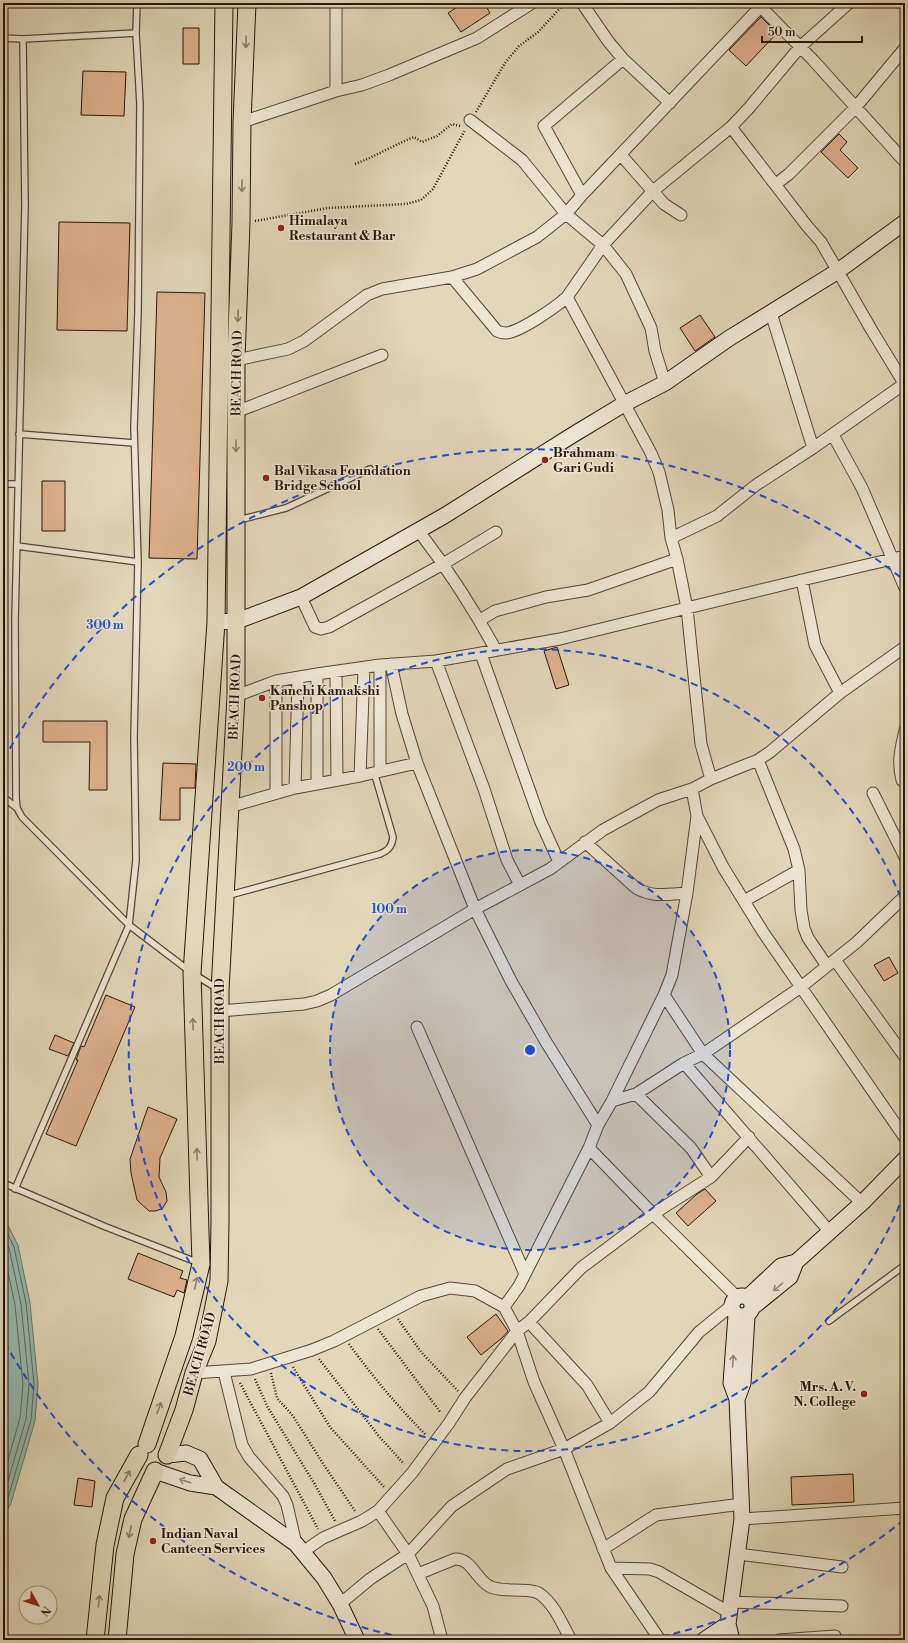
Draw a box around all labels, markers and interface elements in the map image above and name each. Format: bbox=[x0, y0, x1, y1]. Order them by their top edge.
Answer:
scale bar bbox=[762, 18, 862, 44]
text: 50 m bbox=[768, 25, 796, 40]
one-way arrow bbox=[242, 35, 249, 48]
one-way arrow bbox=[238, 179, 246, 192]
place label: Himalaya Restaurant & Bar bbox=[289, 213, 396, 244]
marker: Himalaya Restaurant & Bar bbox=[276, 223, 286, 233]
one-way arrow bbox=[234, 309, 242, 322]
street label: BEACH ROAD bbox=[228, 330, 246, 417]
one-way arrow bbox=[232, 439, 240, 452]
place label: Brahmam Gari Gudi bbox=[553, 445, 615, 476]
marker: Brahmam Gari Gudi bbox=[540, 455, 550, 465]
place label: Bal Vikasa Foundation Bridge School bbox=[274, 463, 411, 494]
marker: Bal Vikasa Foundation Bridge School bbox=[261, 473, 271, 483]
text: 300 m bbox=[86, 618, 124, 633]
street label: BEACH ROAD bbox=[225, 654, 244, 741]
place label: Kanchi Kamakshi Panshop bbox=[270, 683, 380, 714]
marker: Kanchi Kamakshi Panshop bbox=[257, 693, 267, 703]
text: 200 m bbox=[227, 760, 265, 775]
text: 100 m bbox=[371, 902, 407, 917]
street label: BEACH ROAD bbox=[212, 978, 228, 1065]
one-way arrow bbox=[189, 1018, 197, 1031]
centre of rings bbox=[523, 1043, 537, 1057]
one-way arrow bbox=[193, 1148, 201, 1161]
one-way arrow bbox=[193, 1277, 201, 1290]
one-way arrow bbox=[772, 1282, 783, 1291]
street label: BEACH ROAD bbox=[180, 1310, 220, 1398]
one-way arrow bbox=[729, 1355, 736, 1368]
place label: Mrs. A. V. N. College bbox=[793, 1379, 856, 1410]
marker: Mrs. A. V. N. College bbox=[859, 1389, 869, 1399]
one-way arrow bbox=[156, 1402, 164, 1414]
one-way arrow bbox=[124, 1470, 132, 1482]
one-way arrow bbox=[179, 1477, 192, 1484]
one-way arrow bbox=[125, 1526, 133, 1539]
place label: Indian Naval Canteen Services bbox=[161, 1526, 266, 1557]
marker: Indian Naval Canteen Services bbox=[148, 1536, 158, 1546]
north arrow bbox=[18, 1585, 58, 1625]
one-way arrow bbox=[95, 1595, 103, 1608]
text: N bbox=[37, 1603, 53, 1619]

